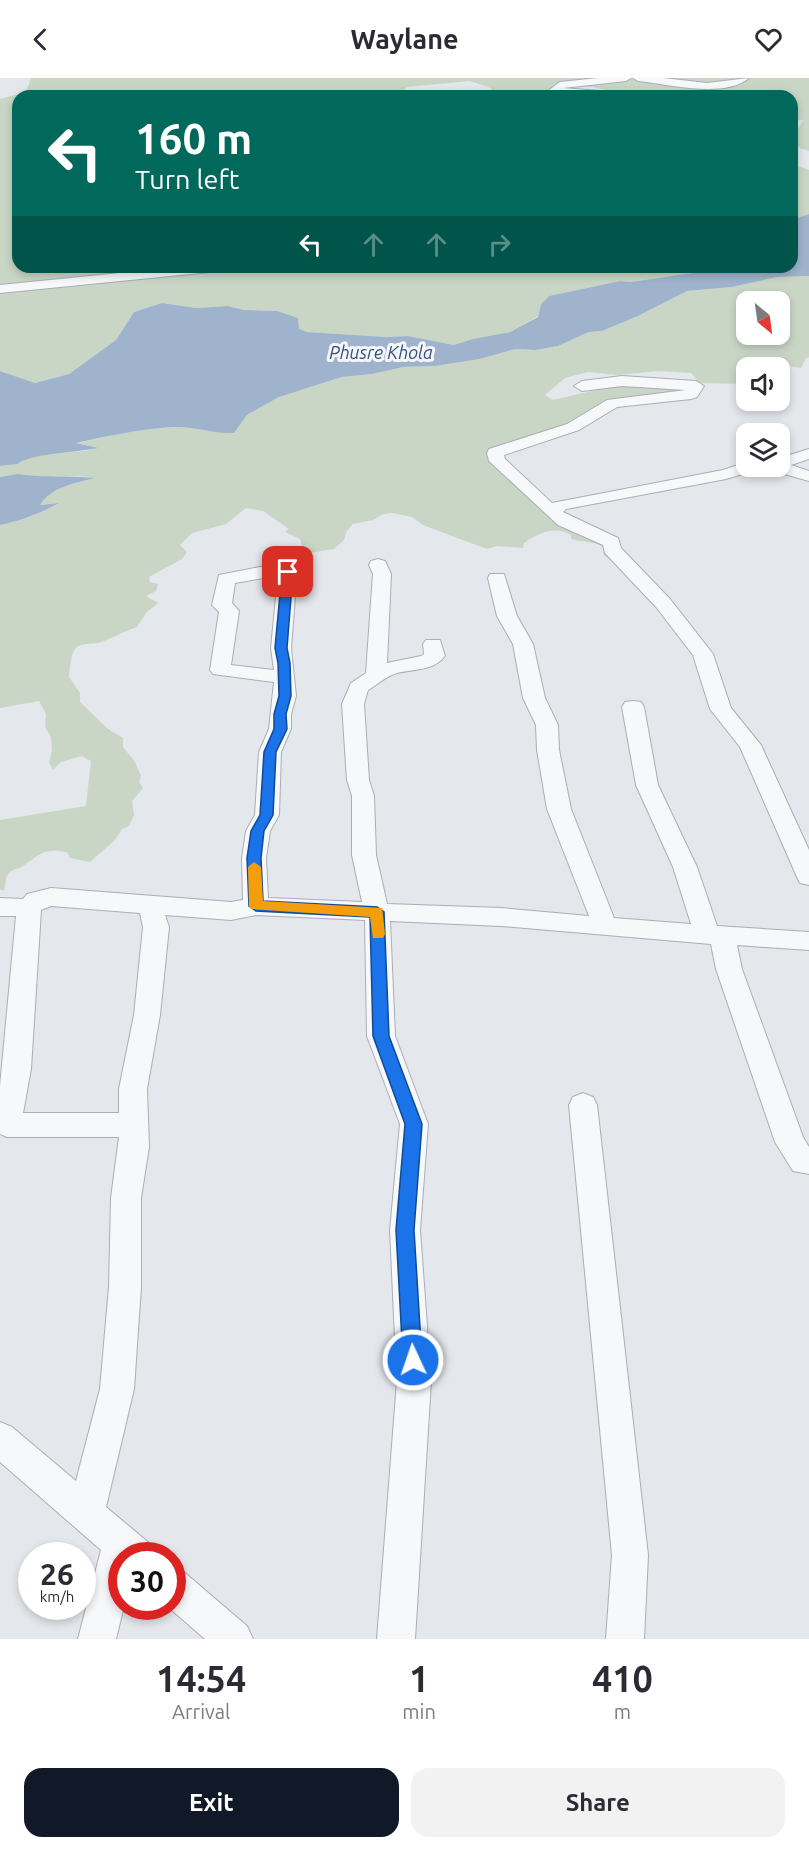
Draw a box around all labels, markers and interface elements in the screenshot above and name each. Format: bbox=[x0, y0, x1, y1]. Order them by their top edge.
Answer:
icon: back bbox=[24, 23, 57, 56]
icon: heart bbox=[752, 23, 785, 56]
text: Waylane bbox=[351, 24, 458, 54]
icon: left bbox=[36, 114, 114, 192]
text: 160 m bbox=[135, 115, 252, 162]
text: Turn left bbox=[135, 164, 239, 194]
icon: left bbox=[294, 228, 327, 261]
icon: ahead bbox=[357, 228, 390, 261]
icon: ahead bbox=[420, 228, 453, 261]
icon: right bbox=[483, 228, 516, 261]
north arrow bbox=[736, 291, 790, 345]
map controls bbox=[736, 291, 790, 477]
water label: Phusre Khola bbox=[329, 342, 433, 362]
button: sound bbox=[736, 357, 790, 411]
button: layers bbox=[736, 423, 790, 477]
pin bbox=[262, 546, 313, 597]
icon: arrive bbox=[271, 555, 304, 588]
position arrow bbox=[381, 1328, 445, 1392]
speed limit sign: 30 bbox=[108, 1542, 186, 1620]
text: 26 bbox=[40, 1557, 74, 1591]
text: km/h bbox=[40, 1588, 74, 1605]
text: 14:54 bbox=[156, 1658, 246, 1699]
text: 1 bbox=[409, 1658, 429, 1699]
text: 410 bbox=[592, 1658, 653, 1699]
text: Arrival bbox=[172, 1700, 230, 1723]
text: min bbox=[402, 1700, 436, 1723]
text: m bbox=[614, 1700, 631, 1723]
button: Exit bbox=[24, 1768, 399, 1837]
button: Share bbox=[411, 1768, 785, 1837]

